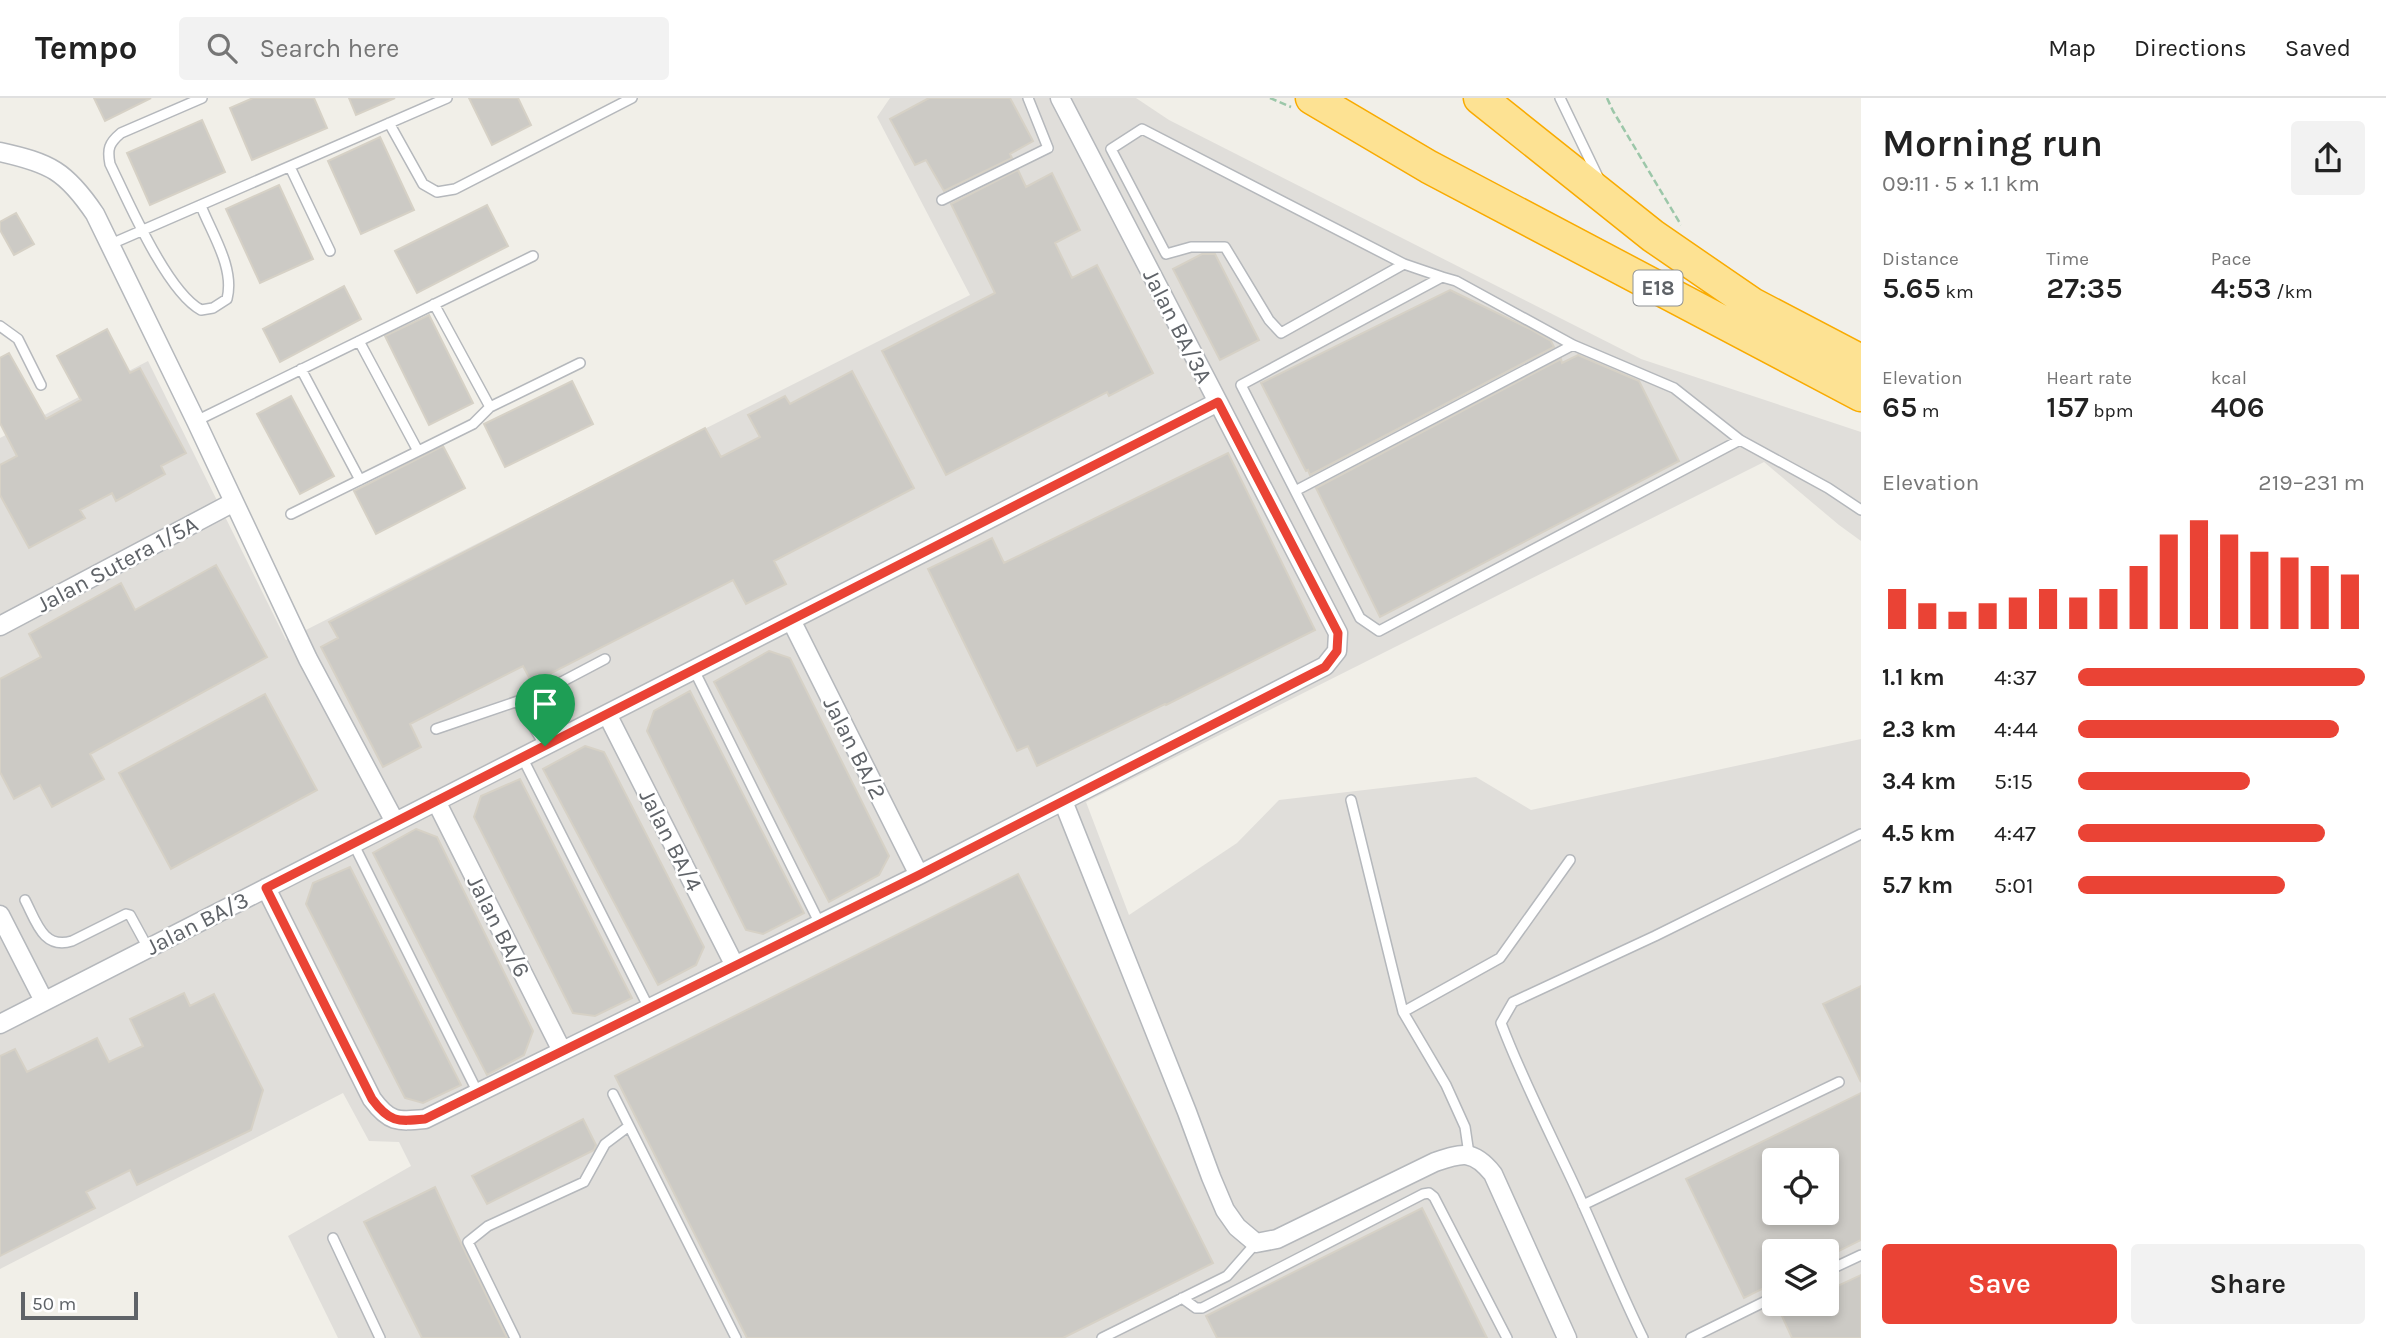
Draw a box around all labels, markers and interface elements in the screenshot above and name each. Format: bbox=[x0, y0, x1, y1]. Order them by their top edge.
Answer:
search box bbox=[179, 17, 669, 80]
text: Tempo bbox=[35, 29, 137, 67]
icon: search bbox=[203, 29, 241, 67]
text: Search here bbox=[259, 33, 399, 64]
text: Map bbox=[2048, 34, 2096, 62]
text: Directions bbox=[2134, 34, 2247, 62]
text: Saved bbox=[2285, 34, 2351, 62]
text: Morning run bbox=[1882, 121, 2103, 166]
button: share bbox=[2291, 121, 2365, 195]
text: 09:11 · 5 × 1.1 km bbox=[1882, 170, 2040, 197]
text: Distance bbox=[1882, 248, 1959, 270]
text: Time bbox=[2046, 248, 2089, 270]
text: Pace bbox=[2211, 248, 2251, 270]
street label: Jalan BA/3A bbox=[1137, 265, 1218, 388]
road number: E18 bbox=[1634, 270, 1682, 306]
text: 5.65 bbox=[1882, 270, 1941, 306]
text: 27:35 bbox=[2046, 270, 2122, 306]
text: 4:53 bbox=[2211, 270, 2272, 306]
text: km bbox=[1941, 281, 1974, 303]
text: /km bbox=[2272, 281, 2313, 303]
text: Elevation bbox=[1882, 367, 1962, 389]
text: Heart rate bbox=[2046, 367, 2132, 389]
text: kcal bbox=[2211, 367, 2247, 389]
text: 65 bbox=[1882, 389, 1917, 425]
text: 157 bbox=[2046, 389, 2089, 425]
text: 406 bbox=[2211, 389, 2265, 425]
text: m bbox=[1917, 400, 1940, 422]
text: bpm bbox=[2089, 400, 2133, 422]
text: Elevation bbox=[1882, 469, 1979, 496]
text: 219–231 m bbox=[2258, 469, 2365, 496]
street label: Jalan Sutera 1/5A bbox=[32, 511, 203, 618]
text: 1.1 km bbox=[1882, 664, 1945, 691]
text: 4:37 bbox=[1994, 664, 2037, 691]
pin bbox=[515, 674, 575, 746]
icon: arrive bbox=[526, 685, 564, 723]
street label: Jalan BA/2 bbox=[817, 693, 892, 804]
text: 2.3 km bbox=[1882, 716, 1956, 743]
text: 4:44 bbox=[1994, 716, 2038, 743]
text: 3.4 km bbox=[1882, 768, 1956, 795]
text: 5:15 bbox=[1994, 768, 2033, 795]
street label: Jalan BA/4 bbox=[633, 785, 708, 896]
text: 4.5 km bbox=[1882, 820, 1955, 847]
text: 4:47 bbox=[1994, 820, 2036, 847]
street label: Jalan BA/6 bbox=[461, 871, 536, 982]
text: 5.7 km bbox=[1882, 872, 1953, 899]
text: 5:01 bbox=[1994, 872, 2034, 899]
street label: Jalan BA/3 bbox=[141, 886, 253, 961]
map controls bbox=[1762, 1148, 1839, 1316]
button: locate bbox=[1762, 1148, 1839, 1225]
button: layers bbox=[1762, 1239, 1839, 1316]
button: Save bbox=[1882, 1244, 2117, 1324]
button: Share bbox=[2131, 1244, 2365, 1324]
scale bar bbox=[21, 1289, 138, 1321]
text: 50 m bbox=[32, 1293, 76, 1315]

